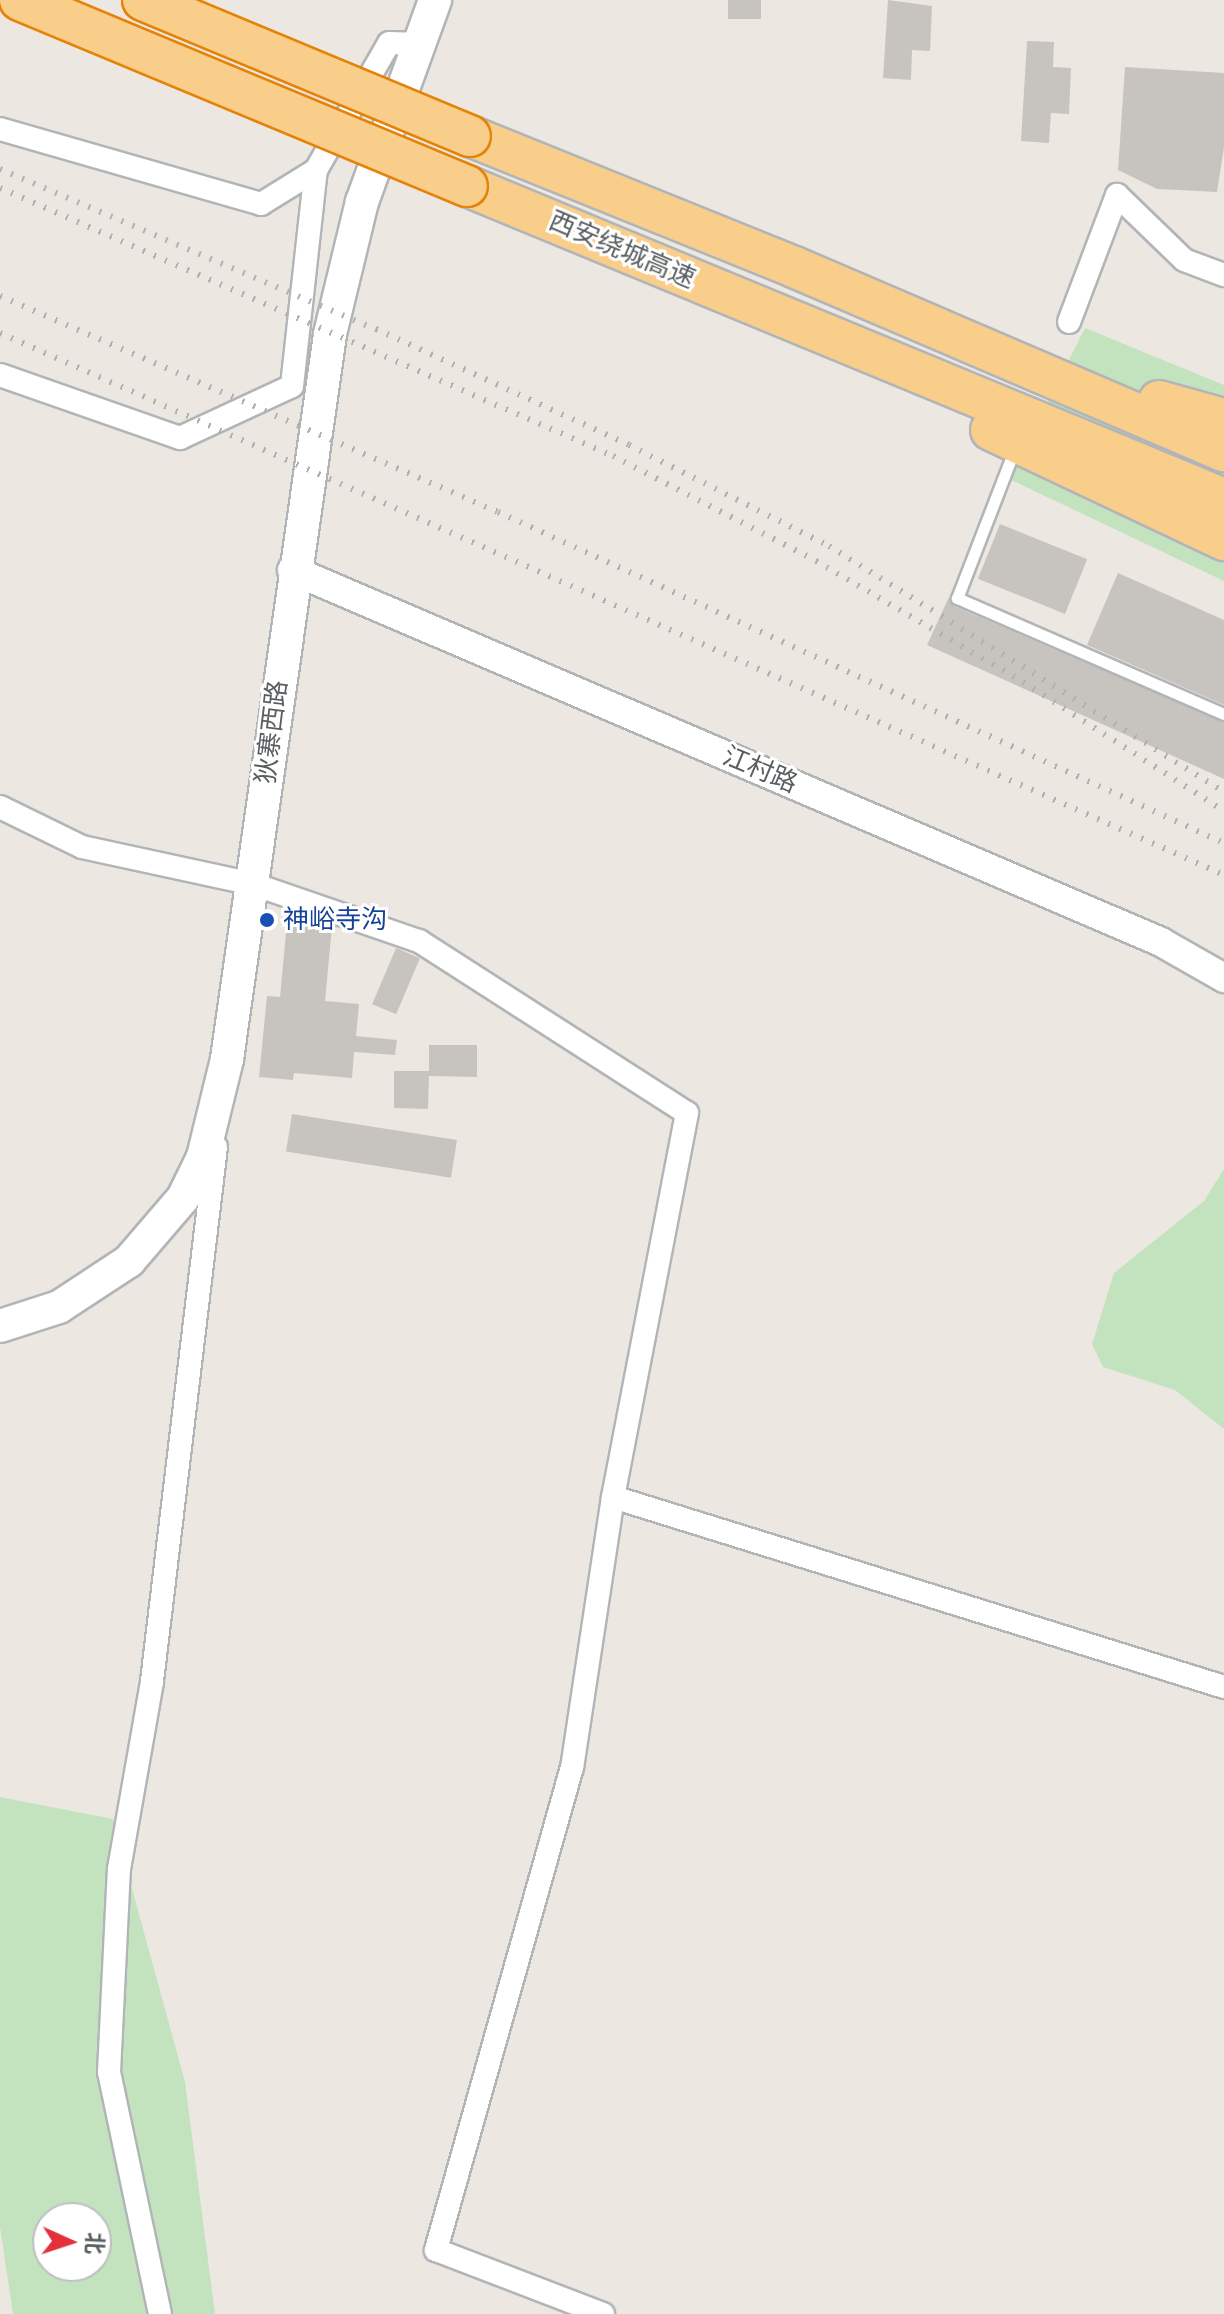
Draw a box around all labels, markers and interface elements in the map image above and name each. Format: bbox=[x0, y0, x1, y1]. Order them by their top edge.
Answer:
street label: 西安绕城高速 bbox=[544, 205, 700, 295]
street label: 狄寨西路 bbox=[250, 678, 294, 786]
street label: 江村路 bbox=[718, 740, 802, 800]
place label: 神峪寺沟 bbox=[283, 904, 387, 936]
marker: 神峪寺沟 bbox=[258, 911, 276, 929]
north arrow bbox=[32, 2202, 112, 2282]
text: 北 bbox=[81, 2232, 108, 2255]

